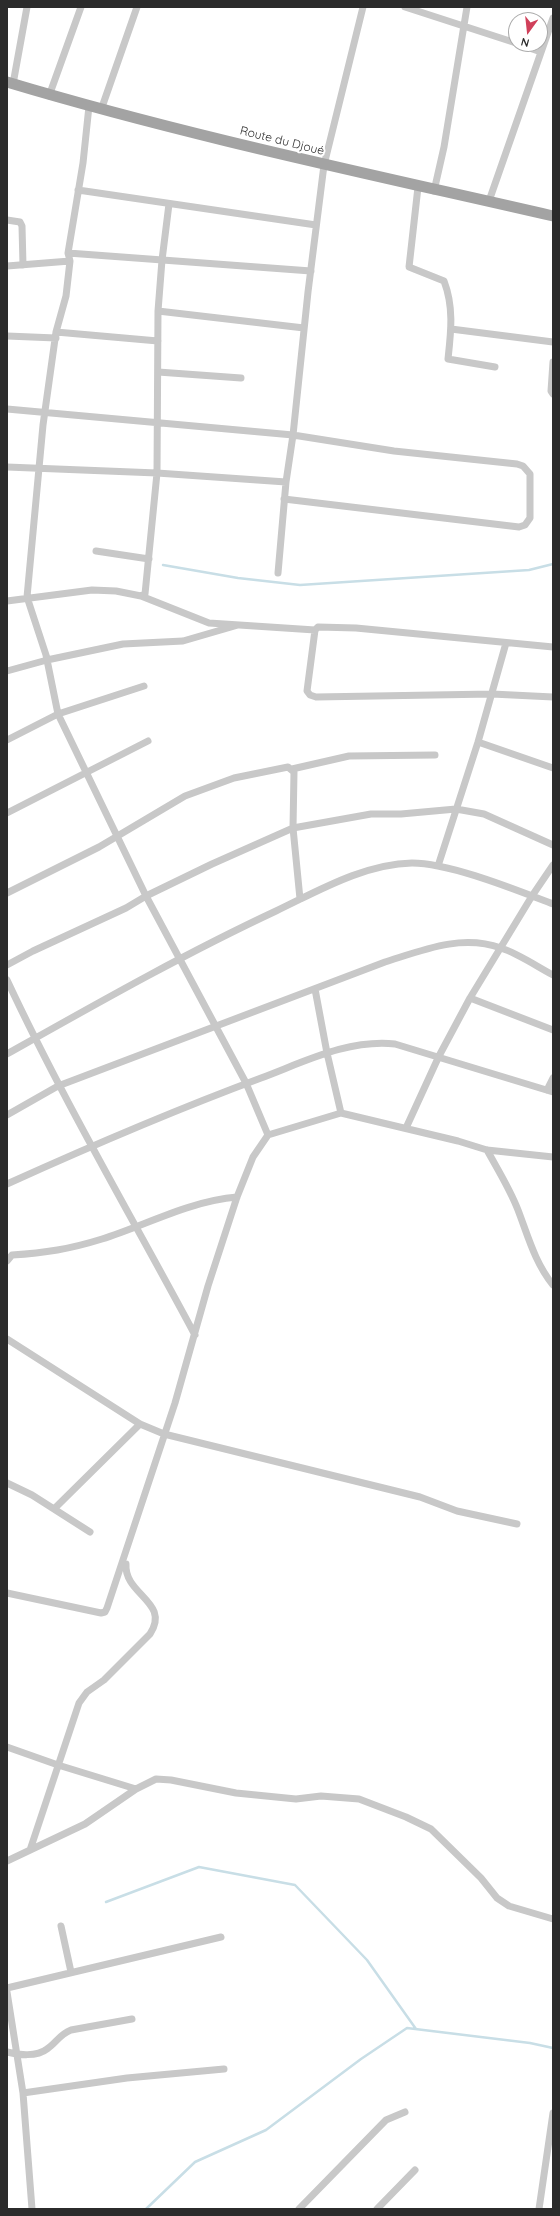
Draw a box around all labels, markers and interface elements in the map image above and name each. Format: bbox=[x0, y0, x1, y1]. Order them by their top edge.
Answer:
north arrow bbox=[508, 12, 548, 52]
text: N bbox=[519, 35, 531, 50]
street label: Route du Djoué bbox=[238, 124, 326, 158]

